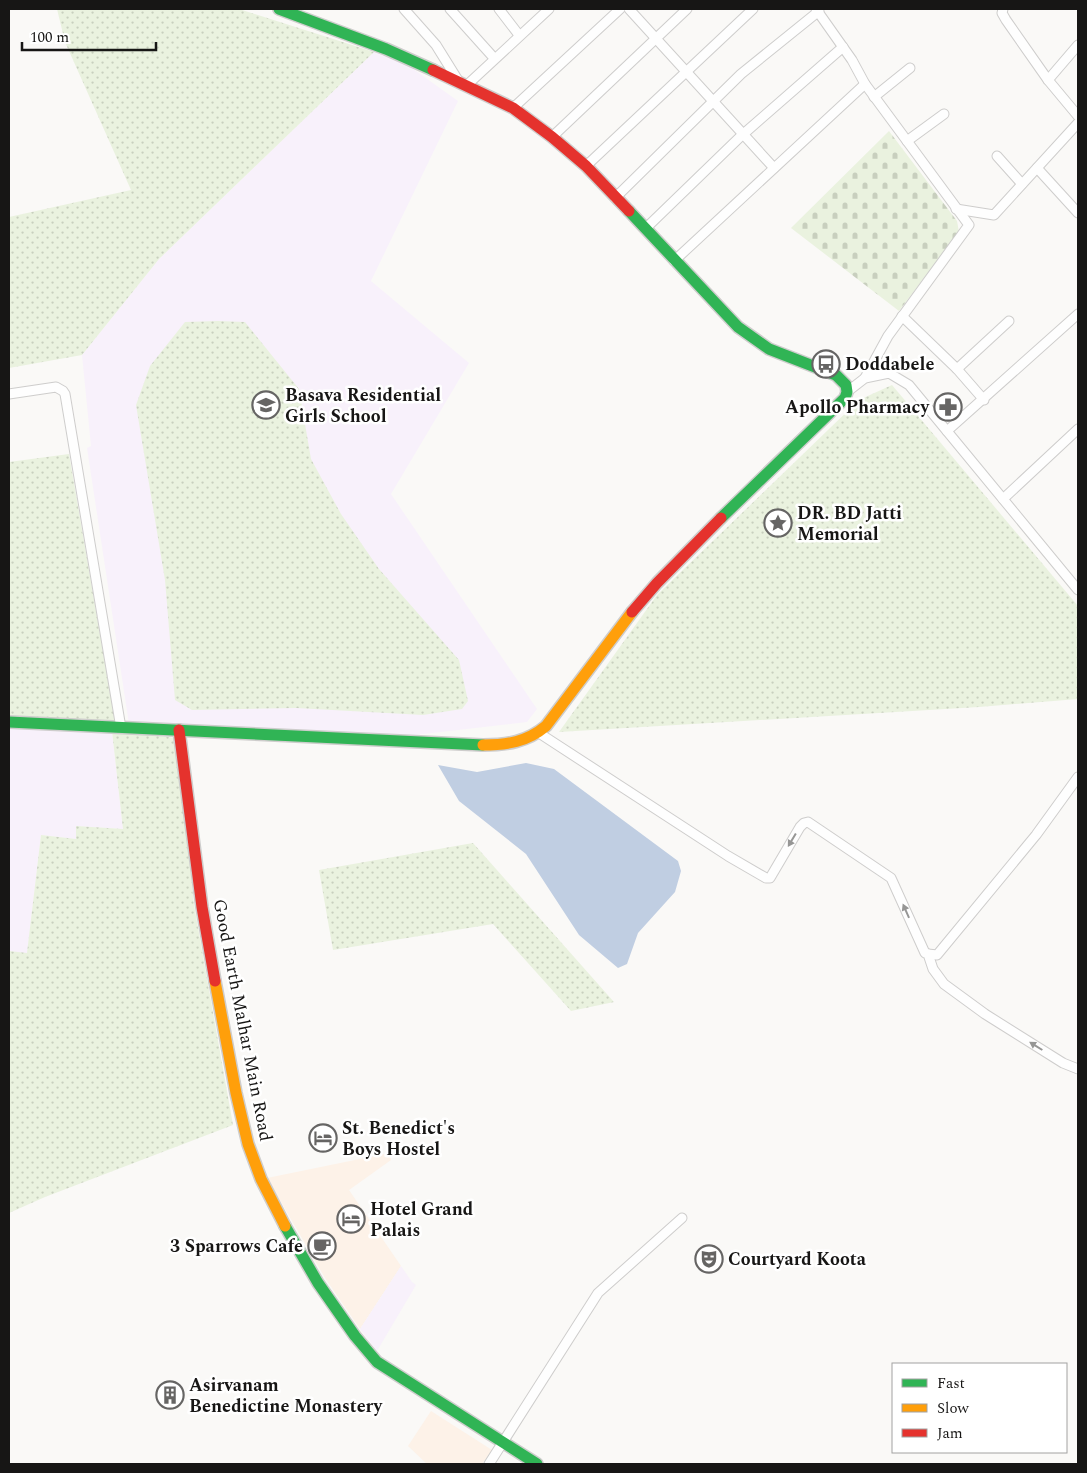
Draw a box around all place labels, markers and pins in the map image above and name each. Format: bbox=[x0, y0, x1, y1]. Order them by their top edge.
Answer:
bus stop icon: Doddabele bbox=[811, 349, 841, 379]
place label: Doddabele bbox=[845, 351, 934, 378]
place label: Basava Residential Girls School bbox=[285, 382, 441, 430]
school or university icon: Basava Residential Girls School bbox=[251, 390, 281, 420]
pharmacy icon: Apollo Pharmacy bbox=[933, 392, 963, 422]
place label: Apollo Pharmacy bbox=[785, 394, 930, 421]
place label: DR. BD Jatti Memorial bbox=[797, 500, 902, 548]
place icon: DR. BD Jatti Memorial bbox=[763, 508, 793, 538]
place label: St. Benedict's Boys Hostel bbox=[342, 1115, 455, 1163]
hotel icon: St. Benedict's Boys Hostel bbox=[308, 1123, 338, 1153]
place label: Hotel Grand Palais bbox=[370, 1196, 474, 1244]
hotel icon: Hotel Grand Palais bbox=[336, 1204, 366, 1234]
cafe icon: 3 Sparrows Cafe bbox=[307, 1231, 337, 1261]
place label: 3 Sparrows Cafe bbox=[170, 1233, 303, 1260]
theatre icon: Courtyard Koota bbox=[694, 1244, 724, 1274]
place label: Courtyard Koota bbox=[728, 1246, 867, 1273]
place label: Asirvanam Benedictine Monastery bbox=[189, 1372, 383, 1420]
building icon: Asirvanam Benedictine Monastery bbox=[155, 1380, 185, 1410]

